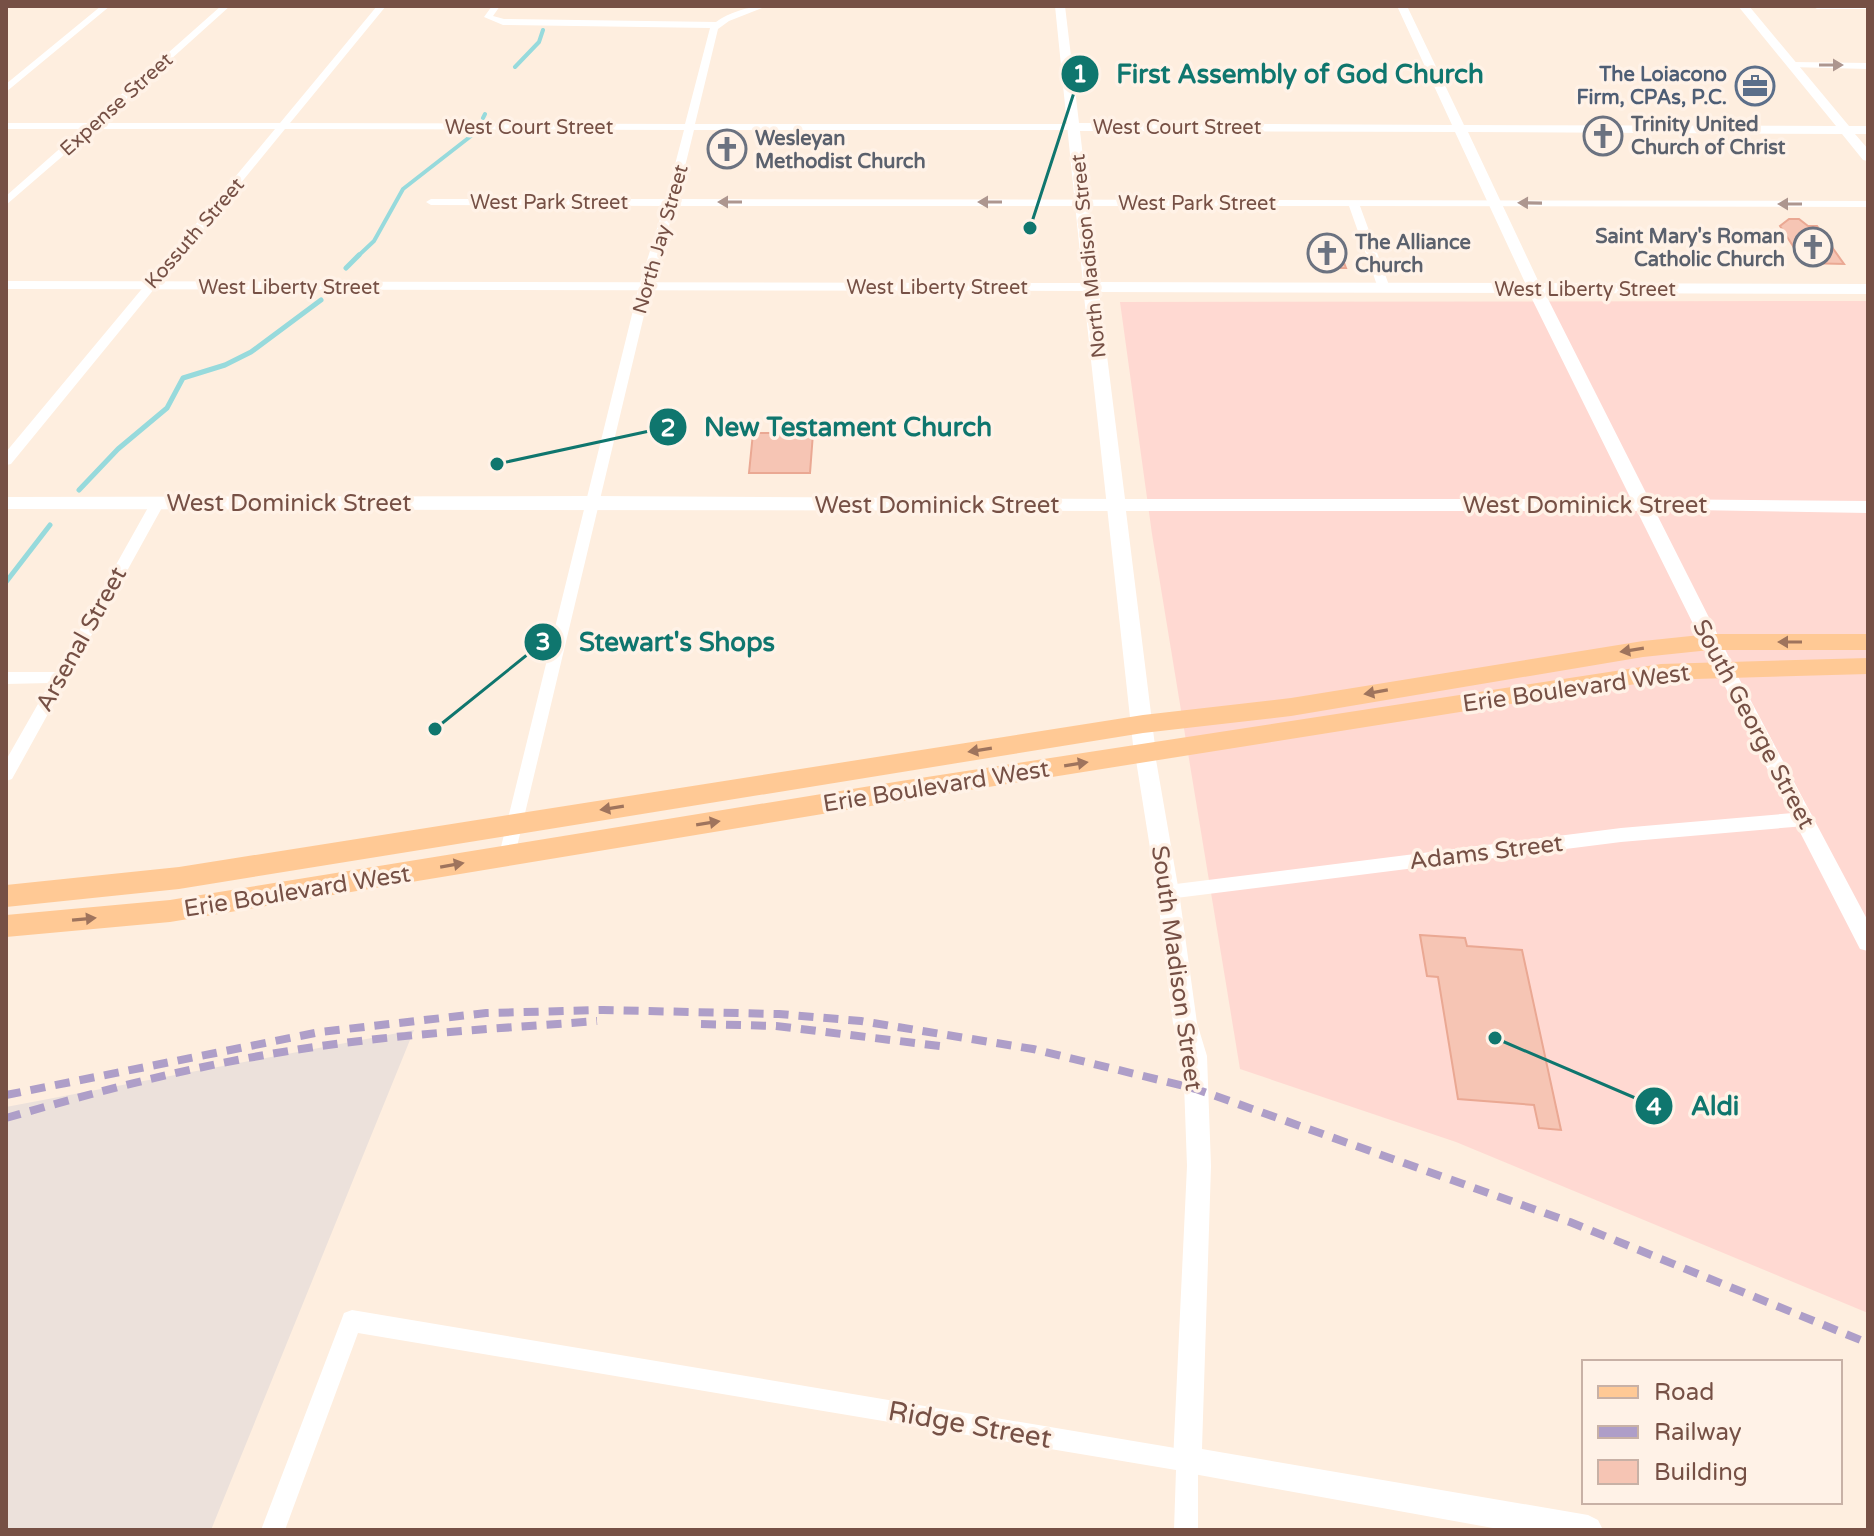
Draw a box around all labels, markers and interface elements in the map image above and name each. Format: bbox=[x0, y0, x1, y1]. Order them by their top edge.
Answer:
street label: Expense Street bbox=[56, 48, 178, 161]
callout: First Assembly of God Church bbox=[1060, 49, 1499, 99]
text: First Assembly of God Church bbox=[1116, 59, 1484, 90]
one-way arrow bbox=[1819, 59, 1844, 72]
text: 1 bbox=[1072, 60, 1088, 89]
place label: The Loiacono Firm, CPAs, P.C. bbox=[1577, 63, 1727, 110]
office icon: The Loiacono Firm, CPAs, P.C. bbox=[1734, 65, 1776, 107]
place label: Trinity United Church of Christ bbox=[1630, 113, 1786, 160]
church icon: Trinity United Church of Christ bbox=[1582, 115, 1624, 157]
street label: West Court Street bbox=[445, 116, 614, 140]
street label: West Court Street bbox=[1093, 116, 1262, 140]
place label: Wesleyan Methodist Church bbox=[755, 127, 926, 174]
church icon: Wesleyan Methodist Church bbox=[706, 128, 748, 170]
street label: North Madison Street bbox=[1066, 152, 1112, 359]
street label: North Jay Street bbox=[628, 162, 694, 317]
street label: Kossuth Street bbox=[140, 173, 250, 294]
street label: West Park Street bbox=[470, 191, 628, 215]
street label: West Park Street bbox=[1118, 192, 1276, 216]
one-way arrow bbox=[717, 196, 742, 208]
one-way arrow bbox=[977, 196, 1002, 208]
one-way arrow bbox=[1517, 196, 1542, 209]
one-way arrow bbox=[1777, 198, 1802, 210]
place label: Saint Mary's Roman Catholic Church bbox=[1595, 225, 1785, 272]
church icon: Saint Mary's Roman Catholic Church bbox=[1792, 226, 1834, 268]
place label: The Alliance Church bbox=[1354, 231, 1471, 278]
church icon: The Alliance Church bbox=[1306, 232, 1348, 274]
street label: West Liberty Street bbox=[198, 276, 380, 300]
street label: West Liberty Street bbox=[846, 276, 1028, 300]
street label: West Liberty Street bbox=[1494, 278, 1676, 302]
callout: New Testament Church bbox=[648, 402, 1008, 452]
text: New Testament Church bbox=[704, 412, 992, 443]
text: 2 bbox=[660, 414, 676, 443]
street label: West Dominick Street bbox=[166, 489, 412, 518]
street label: West Dominick Street bbox=[814, 491, 1060, 520]
street label: West Dominick Street bbox=[1462, 491, 1708, 520]
street label: Arsenal Street bbox=[30, 562, 133, 717]
street label: South George Street bbox=[1686, 615, 1821, 834]
callout: Stewart's Shops bbox=[523, 617, 791, 667]
text: Stewart's Shops bbox=[579, 627, 775, 658]
text: 3 bbox=[535, 628, 551, 657]
one-way arrow bbox=[1777, 636, 1802, 648]
one-way arrow bbox=[1619, 645, 1644, 657]
street label: Erie Boulevard West bbox=[1461, 658, 1691, 719]
one-way arrow bbox=[1363, 686, 1388, 699]
one-way arrow bbox=[967, 744, 992, 757]
street label: Erie Boulevard West bbox=[821, 754, 1051, 819]
one-way arrow bbox=[1063, 758, 1088, 770]
one-way arrow bbox=[600, 802, 625, 815]
one-way arrow bbox=[696, 816, 721, 828]
street label: Adams Street bbox=[1408, 829, 1565, 876]
street label: South Madison Street bbox=[1145, 844, 1208, 1093]
street label: Erie Boulevard West bbox=[182, 859, 412, 924]
one-way arrow bbox=[439, 859, 464, 871]
one-way arrow bbox=[72, 912, 97, 925]
callout: Aldi bbox=[1634, 1081, 1755, 1131]
text: Aldi bbox=[1691, 1091, 1739, 1122]
text: 4 bbox=[1646, 1093, 1662, 1122]
legend bbox=[1582, 1360, 1842, 1504]
text: Road bbox=[1654, 1378, 1714, 1407]
street label: Ridge Street bbox=[885, 1394, 1055, 1456]
text: Railway bbox=[1654, 1418, 1742, 1447]
text: Building bbox=[1654, 1458, 1748, 1487]

